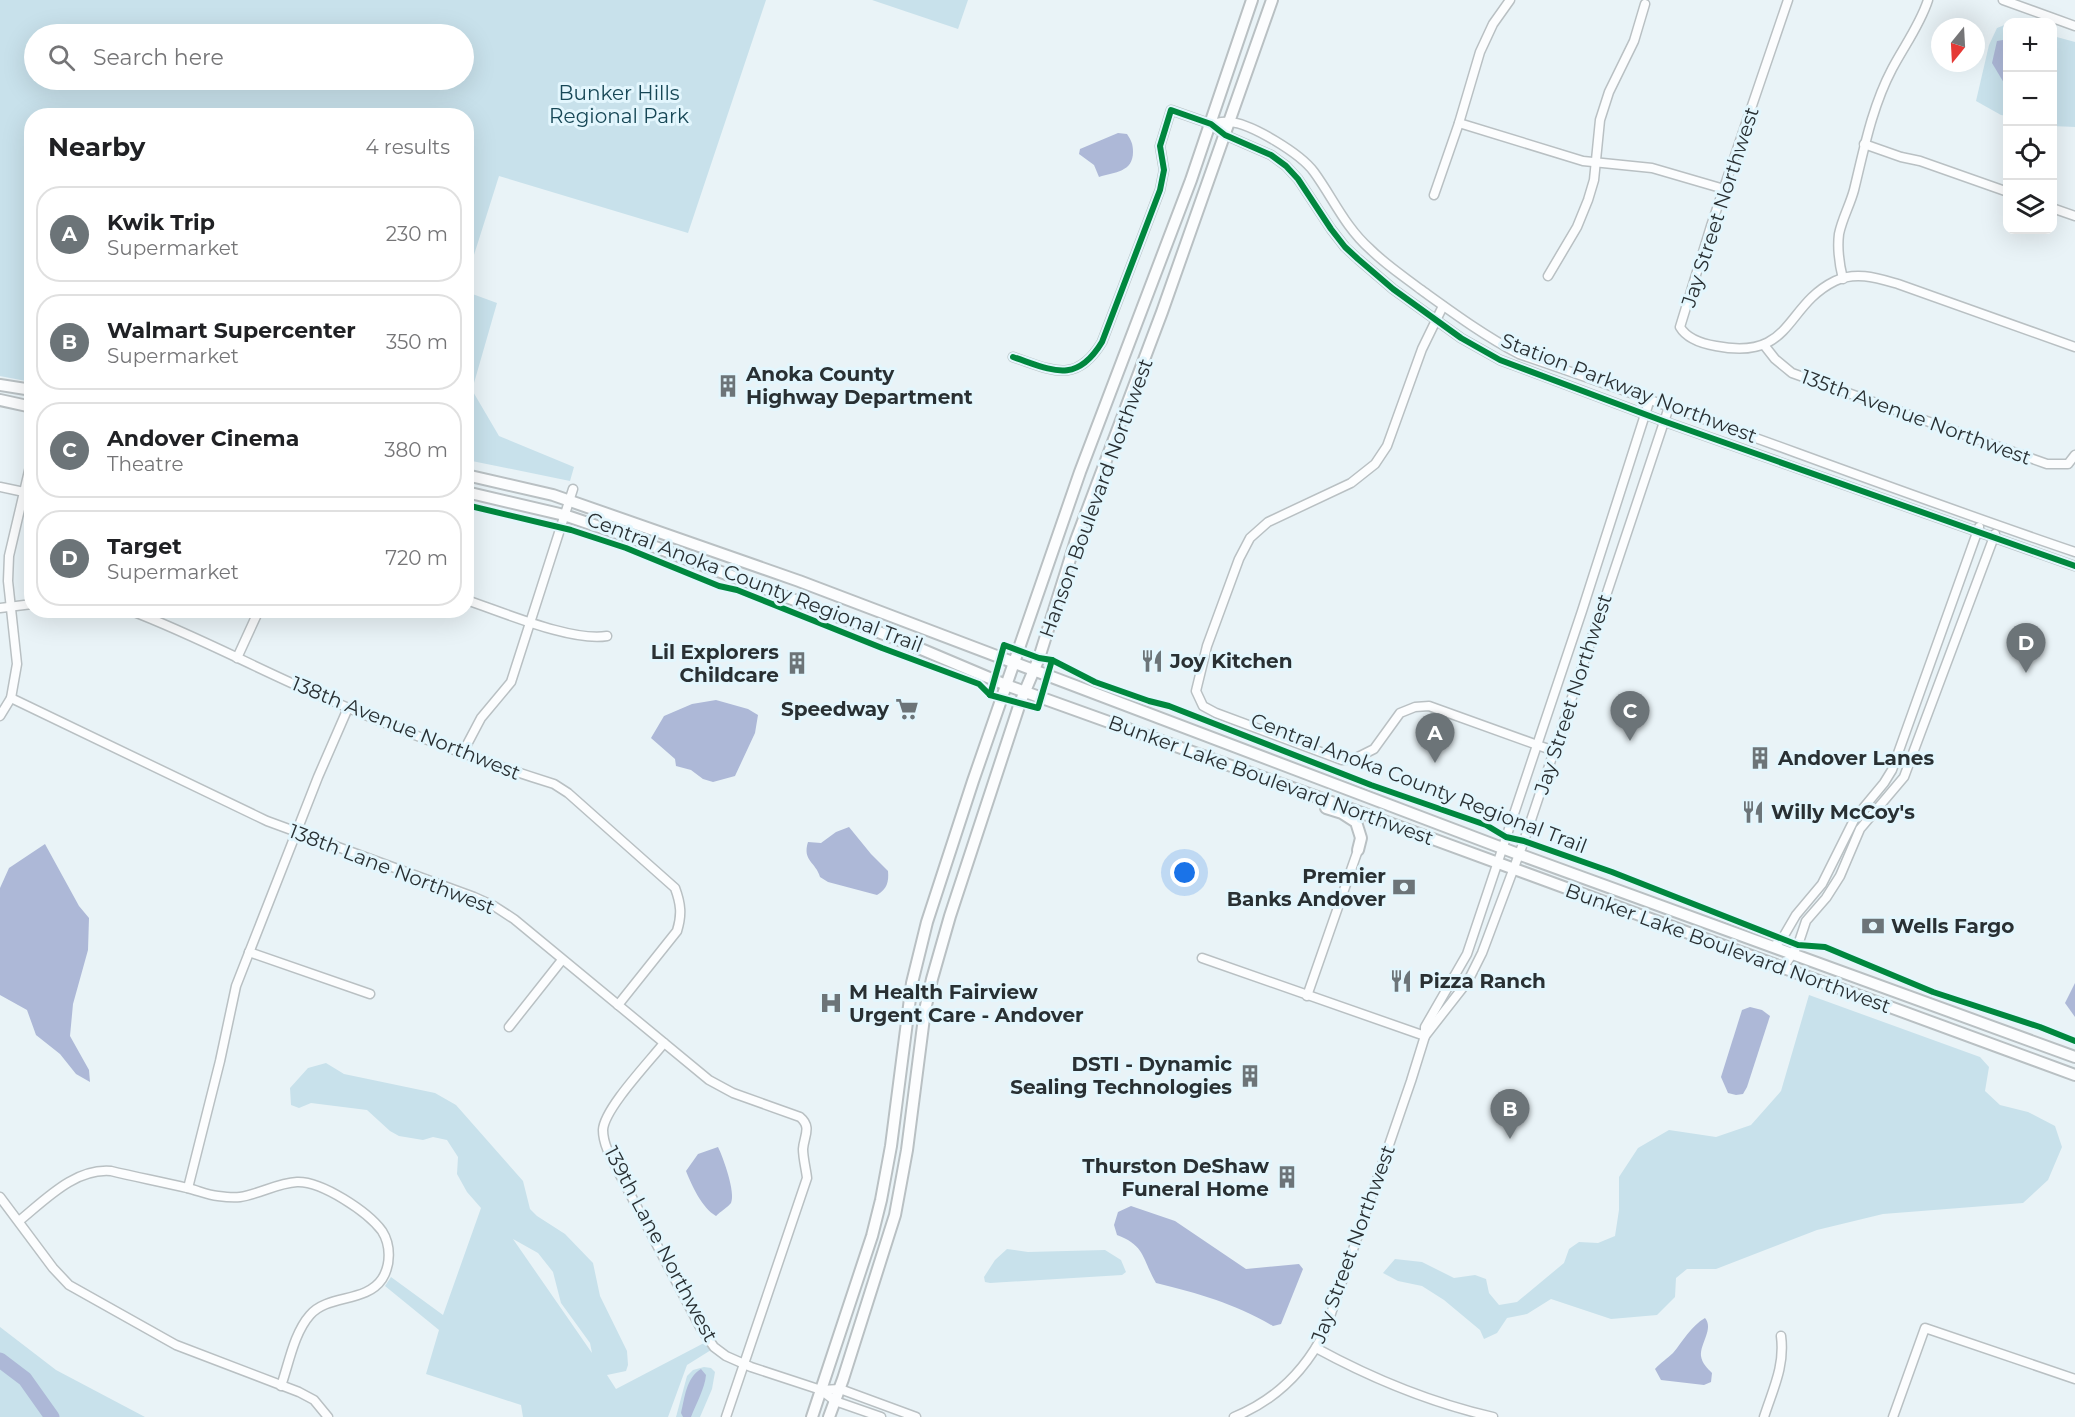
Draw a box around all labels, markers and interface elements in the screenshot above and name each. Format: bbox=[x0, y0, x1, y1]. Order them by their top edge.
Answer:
north arrow bbox=[1931, 18, 1985, 72]
map controls bbox=[2003, 18, 2057, 234]
button: + bbox=[2003, 18, 2057, 72]
search box bbox=[24, 24, 474, 90]
icon: search bbox=[45, 41, 78, 74]
text: Search here bbox=[93, 44, 224, 71]
button: − bbox=[2003, 72, 2057, 126]
park label: Bunker Hills Regional Park bbox=[549, 81, 689, 128]
street label: Jay Street Northwest bbox=[1676, 104, 1764, 311]
button: locate bbox=[2003, 126, 2057, 180]
text: Nearby bbox=[48, 131, 145, 163]
text: 4 results bbox=[365, 135, 450, 159]
button: layers bbox=[2003, 180, 2057, 234]
text: Kwik Trip bbox=[107, 209, 215, 236]
text: A bbox=[62, 222, 77, 246]
text: 230 m bbox=[386, 222, 448, 246]
text: Supermarket bbox=[107, 236, 239, 260]
text: Walmart Supercenter bbox=[107, 317, 356, 344]
street label: Station Parkway Northwest bbox=[1498, 328, 1760, 448]
text: B bbox=[62, 330, 77, 354]
text: 350 m bbox=[386, 330, 448, 354]
text: Supermarket bbox=[107, 344, 239, 368]
street label: Hanson Boulevard Northwest bbox=[1034, 355, 1158, 641]
place label: Anoka County Highway Department bbox=[745, 362, 973, 409]
street label: 135th Avenue Northwest bbox=[1798, 364, 2034, 470]
building icon: Anoka County Highway Department bbox=[715, 373, 741, 399]
text: Andover Cinema bbox=[107, 425, 299, 452]
text: C bbox=[62, 438, 77, 462]
text: 380 m bbox=[384, 438, 448, 462]
text: Theatre bbox=[107, 452, 184, 476]
street label: Central Anoka County Regional Trail bbox=[584, 507, 926, 657]
text: Target bbox=[107, 533, 182, 560]
text: D bbox=[61, 546, 78, 570]
text: 720 m bbox=[385, 546, 448, 570]
text: Supermarket bbox=[107, 560, 239, 584]
street label: Jay Street Northwest bbox=[1529, 591, 1617, 798]
pin: D bbox=[2006, 624, 2046, 673]
place label: Lil Explorers Childcare bbox=[651, 640, 779, 687]
restaurant icon: Joy Kitchen bbox=[1139, 648, 1165, 674]
place label: Joy Kitchen bbox=[1169, 649, 1293, 673]
building icon: Lil Explorers Childcare bbox=[784, 650, 810, 676]
street label: 138th Avenue Northwest bbox=[288, 671, 524, 785]
pin: C bbox=[1610, 692, 1650, 741]
supermarket icon: Speedway bbox=[894, 696, 920, 722]
place label: Speedway bbox=[781, 697, 890, 721]
street label: Central Anoka County Regional Trail bbox=[1248, 708, 1590, 858]
street label: Bunker Lake Boulevard Northwest bbox=[1105, 710, 1437, 850]
pin: A bbox=[1416, 714, 1454, 763]
building icon: Andover Lanes bbox=[1747, 745, 1773, 771]
place label: Andover Lanes bbox=[1777, 746, 1934, 770]
restaurant icon: Willy McCoy's bbox=[1740, 799, 1766, 825]
place label: Willy McCoy's bbox=[1771, 800, 1915, 824]
street label: 138th Lane Northwest bbox=[286, 819, 498, 919]
your location bbox=[1170, 858, 1199, 887]
place label: Premier Banks Andover bbox=[1227, 864, 1386, 911]
bank icon: Premier Banks Andover bbox=[1391, 874, 1417, 900]
street label: Bunker Lake Boulevard Northwest bbox=[1562, 878, 1894, 1018]
bank icon: Wells Fargo bbox=[1860, 913, 1886, 939]
place label: Wells Fargo bbox=[1891, 914, 2014, 938]
restaurant icon: Pizza Ranch bbox=[1388, 968, 1414, 994]
place label: Pizza Ranch bbox=[1419, 969, 1546, 993]
place label: M Health Fairview Urgent Care - Andover bbox=[849, 980, 1084, 1027]
hospital icon: M Health Fairview Urgent Care - Andover bbox=[818, 990, 844, 1016]
place label: DSTI - Dynamic Sealing Technologies bbox=[1010, 1052, 1232, 1099]
building icon: DSTI - Dynamic Sealing Technologies bbox=[1237, 1063, 1263, 1089]
pin: B bbox=[1490, 1090, 1530, 1139]
street label: 139th Lane Northwest bbox=[599, 1142, 723, 1346]
street label: Jay Street Northwest bbox=[1306, 1142, 1400, 1347]
place label: Thurston DeShaw Funeral Home bbox=[1082, 1154, 1269, 1201]
building icon: Thurston DeShaw Funeral Home bbox=[1274, 1164, 1300, 1190]

